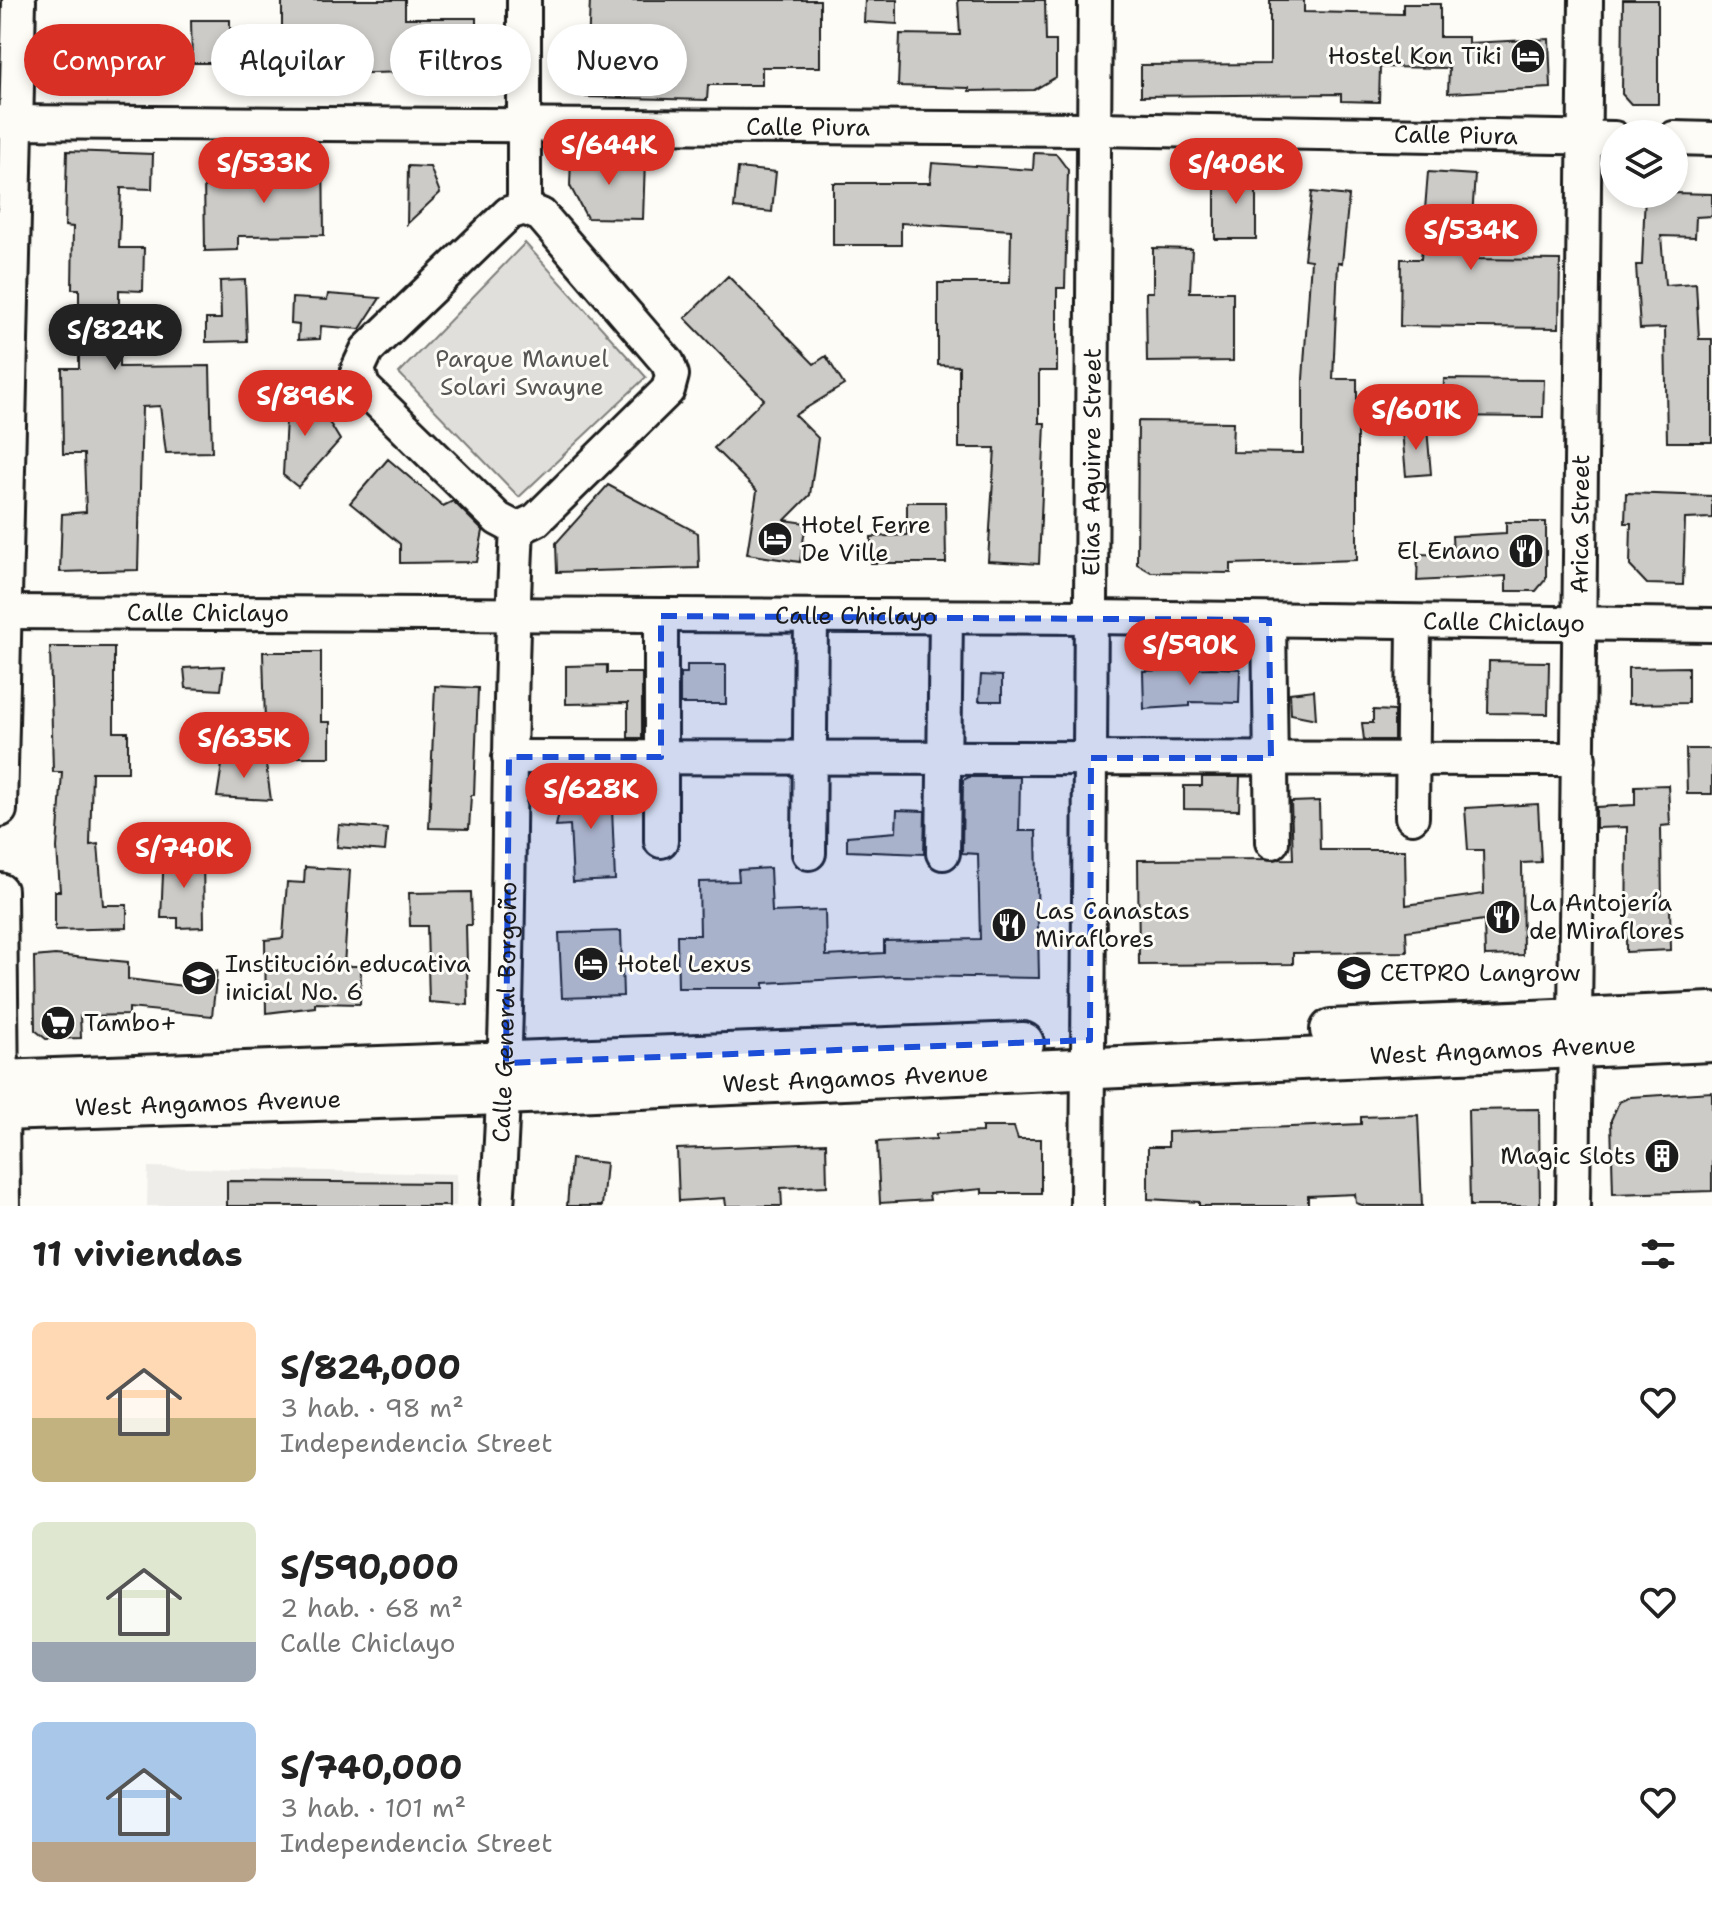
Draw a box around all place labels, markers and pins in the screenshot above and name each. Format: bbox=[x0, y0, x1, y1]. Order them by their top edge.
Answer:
hotel icon: Hostel Kon Tiki bbox=[1509, 37, 1547, 75]
place label: Hostel Kon Tiki bbox=[1328, 40, 1502, 72]
pin: S/644K bbox=[544, 119, 674, 187]
pin: S/533K bbox=[199, 137, 329, 205]
pin: S/406K bbox=[1171, 138, 1301, 206]
pin: S/534K bbox=[1406, 204, 1536, 272]
pin: S/824K bbox=[50, 304, 180, 372]
pin: S/896K bbox=[240, 370, 370, 438]
pin: S/601K bbox=[1351, 384, 1481, 452]
place label: Hotel Ferre De Ville bbox=[801, 509, 931, 569]
hotel icon: Hotel Ferre De Ville bbox=[756, 520, 794, 558]
restaurant icon: El Enano bbox=[1507, 532, 1545, 570]
place label: El Enano bbox=[1397, 535, 1500, 567]
pin: S/590K bbox=[1125, 619, 1255, 687]
pin: S/635K bbox=[179, 712, 309, 780]
pin: S/628K bbox=[526, 763, 656, 831]
pin: S/740K bbox=[119, 822, 249, 890]
place label: La Antojería de Miraflores bbox=[1529, 887, 1685, 947]
place label: Las Canastas Miraflores bbox=[1035, 895, 1190, 955]
restaurant icon: La Antojería de Miraflores bbox=[1484, 898, 1522, 936]
restaurant icon: Las Canastas Miraflores bbox=[990, 906, 1028, 944]
hotel icon: Hotel Lexus bbox=[572, 945, 610, 983]
place label: Institución educativa inicial No. 6 bbox=[225, 948, 471, 1008]
place label: Hotel Lexus bbox=[617, 948, 752, 980]
school or university icon: CETPRO Langrow bbox=[1335, 954, 1373, 992]
place label: CETPRO Langrow bbox=[1380, 957, 1581, 989]
school or university icon: Institución educativa inicial No. 6 bbox=[180, 959, 218, 997]
supermarket icon: Tambo+ bbox=[39, 1004, 77, 1042]
place label: Tambo+ bbox=[84, 1007, 177, 1039]
building icon: Magic Slots bbox=[1643, 1137, 1681, 1175]
place label: Magic Slots bbox=[1500, 1140, 1636, 1172]

